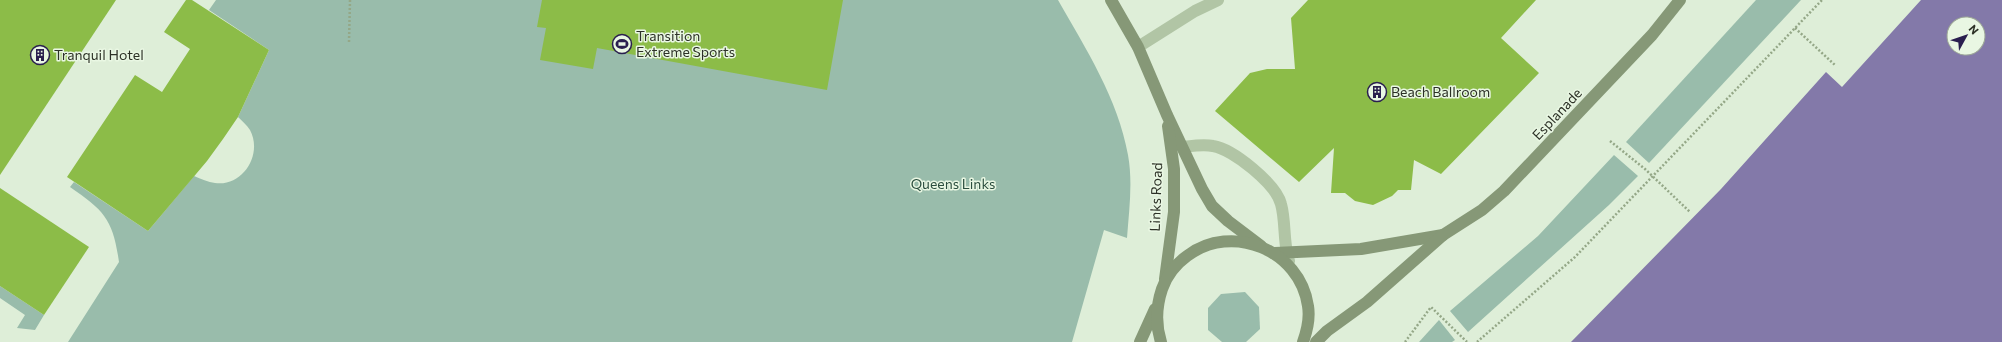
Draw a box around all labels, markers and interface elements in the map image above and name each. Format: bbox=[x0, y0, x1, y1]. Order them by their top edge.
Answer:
north arrow bbox=[1946, 16, 1986, 56]
text: N bbox=[1966, 22, 1982, 37]
place label: Transition Extreme Sports bbox=[636, 27, 735, 60]
sports icon: Transition Extreme Sports bbox=[611, 33, 633, 55]
building icon: Tranquil Hotel bbox=[29, 44, 51, 66]
place label: Tranquil Hotel bbox=[54, 46, 144, 63]
building icon: Beach Ballroom bbox=[1366, 81, 1388, 103]
place label: Beach Ballroom bbox=[1391, 83, 1490, 100]
street label: Esplanade bbox=[1528, 84, 1585, 143]
street label: Links Road bbox=[1146, 162, 1165, 232]
park label: Queens Links bbox=[911, 175, 995, 192]

